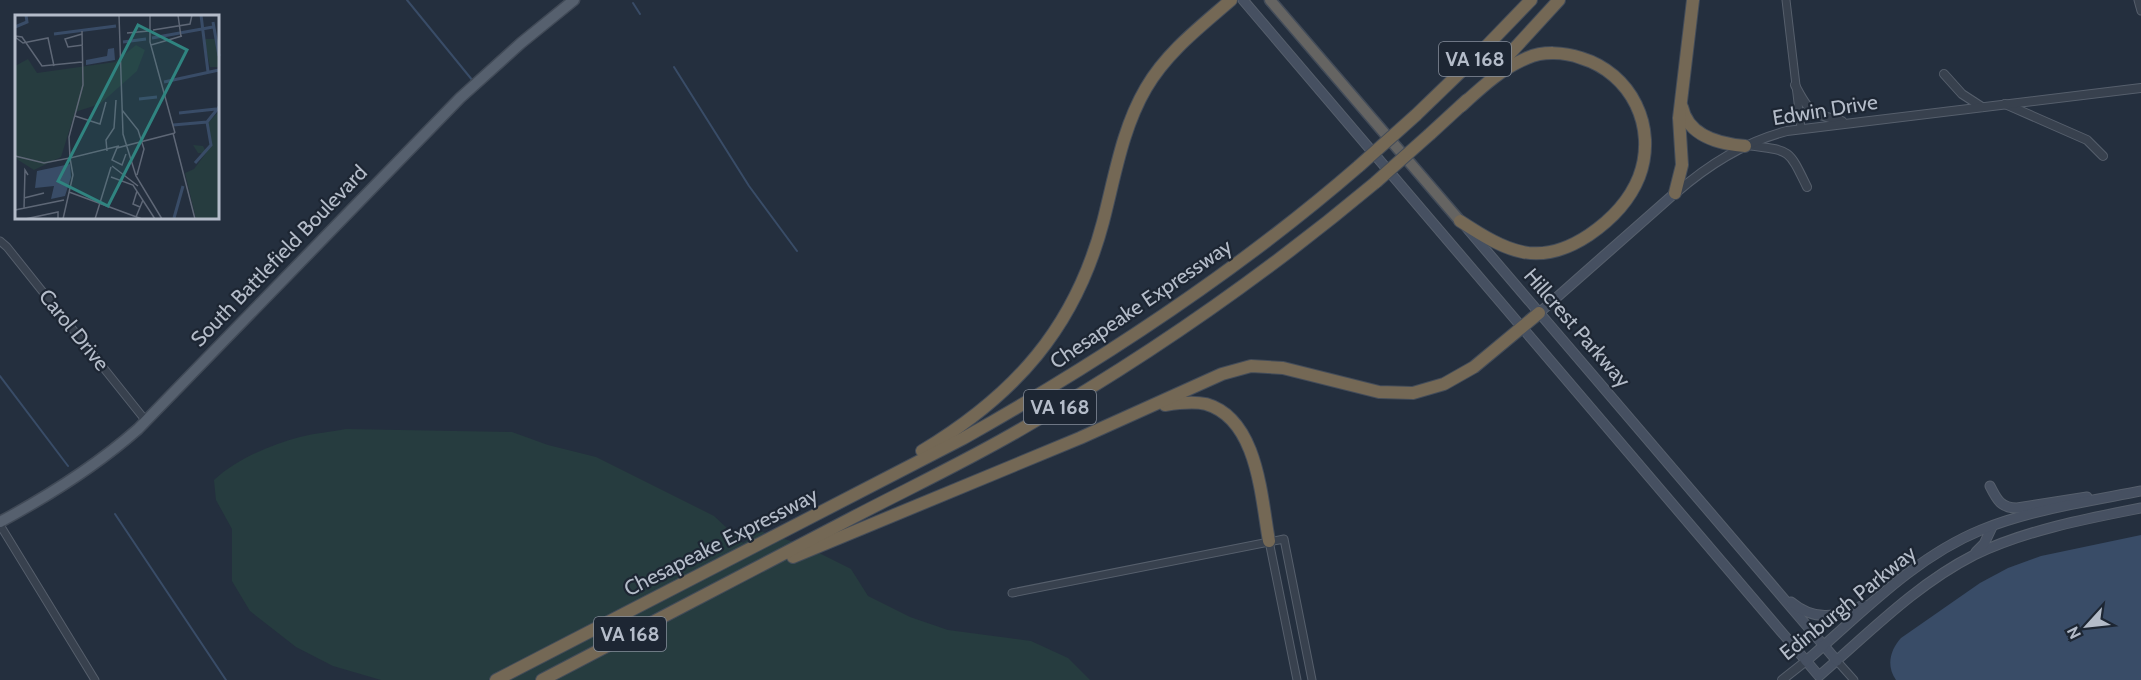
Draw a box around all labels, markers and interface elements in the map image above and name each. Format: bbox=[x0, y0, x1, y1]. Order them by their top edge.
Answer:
inset map bbox=[15, 15, 219, 219]
road number: VA 168 bbox=[1439, 42, 1511, 76]
street label: Edwin Drive bbox=[1771, 89, 1880, 130]
street label: South Battlefield Boulevard bbox=[185, 160, 372, 352]
street label: Chesapeake Expressway bbox=[1045, 233, 1237, 374]
street label: Hillcrest Parkway bbox=[1519, 263, 1636, 393]
street label: Carol Drive bbox=[34, 284, 115, 376]
road number: VA 168 bbox=[1024, 390, 1096, 424]
street label: Chesapeake Expressway bbox=[620, 482, 822, 601]
street label: Edinburgh Parkway bbox=[1774, 540, 1921, 665]
north arrow bbox=[2057, 596, 2117, 656]
road number: VA 168 bbox=[594, 617, 666, 651]
text: N bbox=[2063, 623, 2085, 642]

